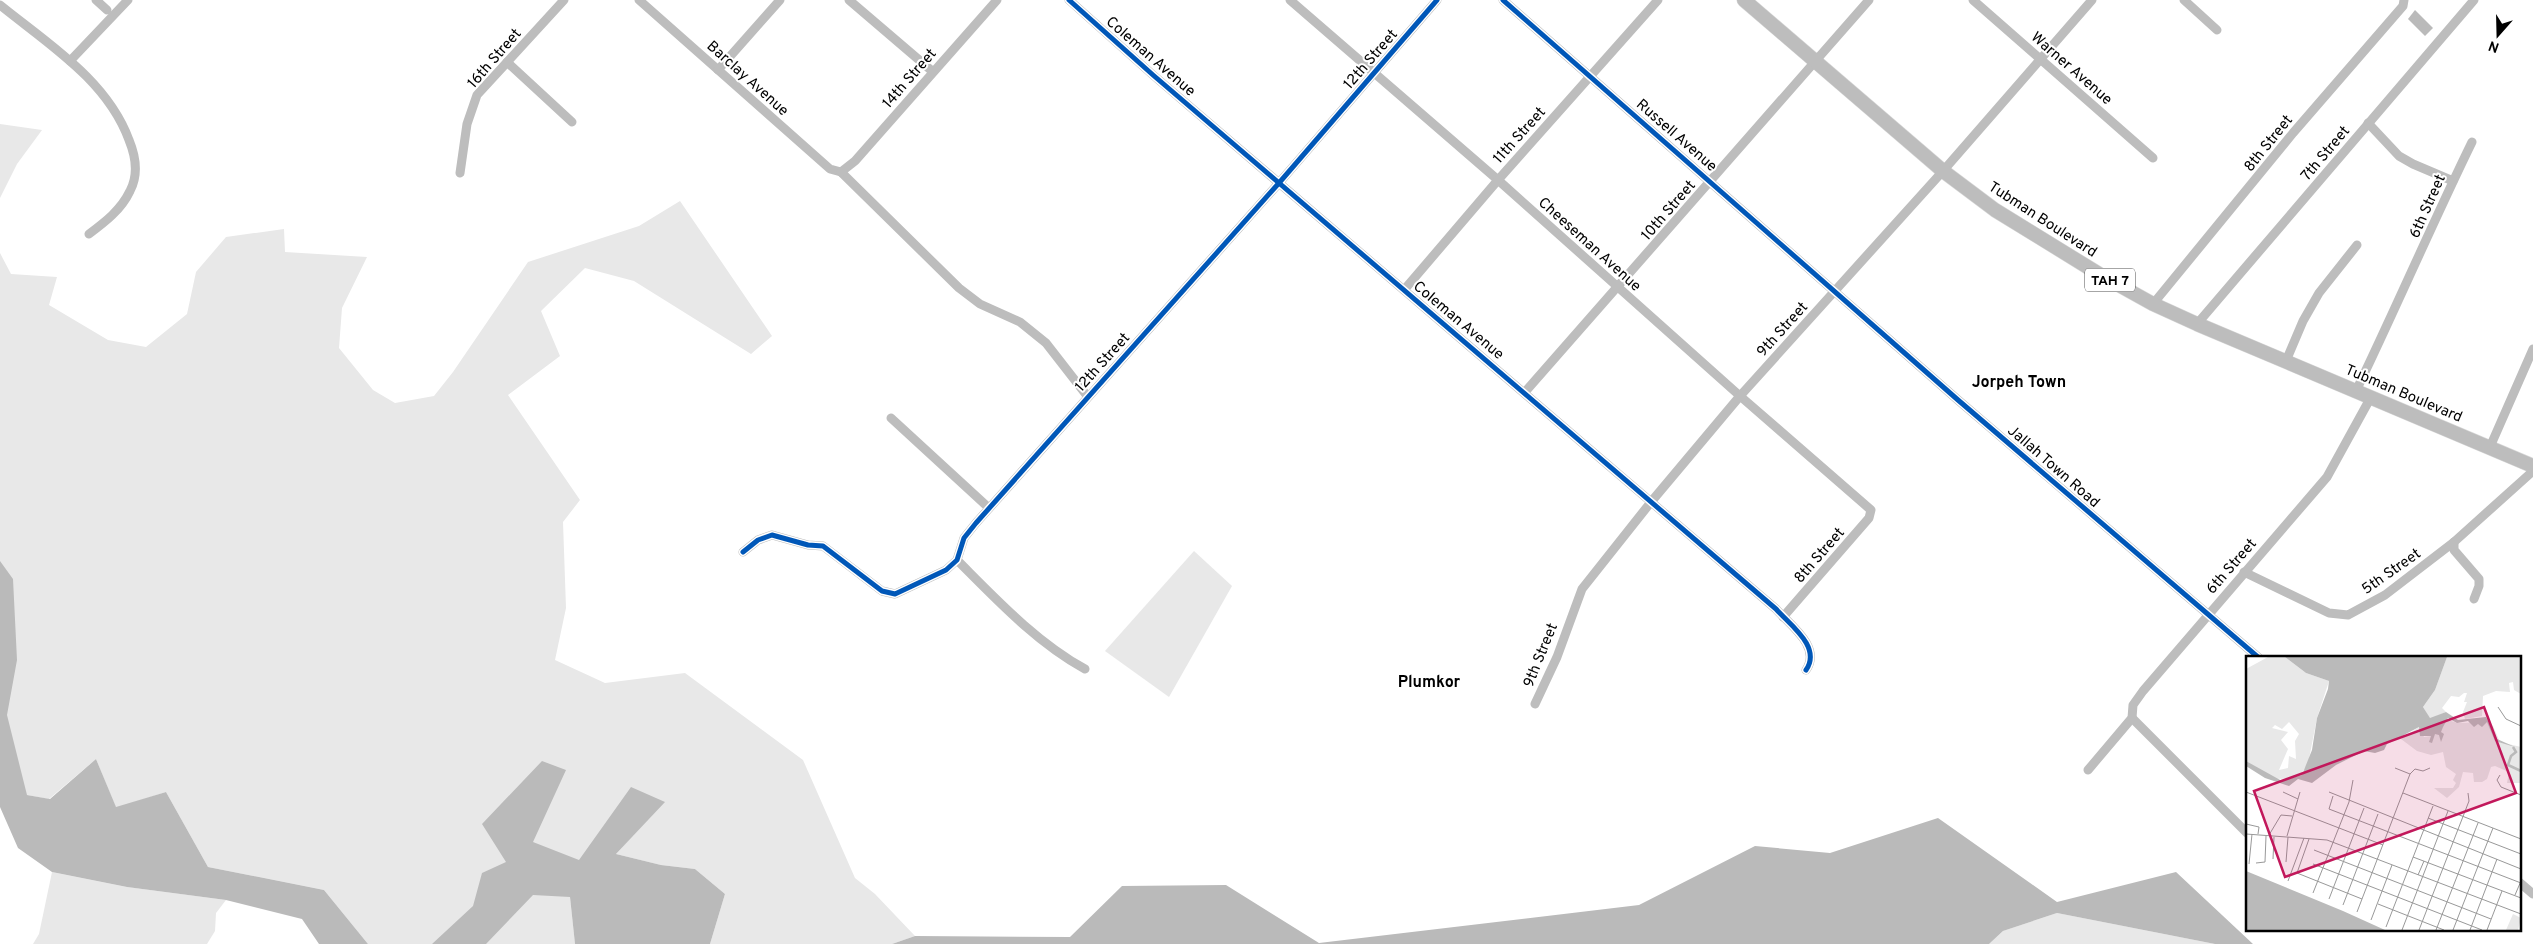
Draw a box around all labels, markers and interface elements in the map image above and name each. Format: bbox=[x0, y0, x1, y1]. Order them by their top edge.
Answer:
north arrow bbox=[2473, 10, 2523, 60]
street label: Coleman Avenue bbox=[1101, 13, 1199, 101]
street label: 16th Street bbox=[464, 25, 526, 93]
street label: 12th Street bbox=[1340, 26, 1402, 94]
street label: Warner Avenue bbox=[2026, 29, 2116, 110]
text: N bbox=[2486, 36, 2502, 56]
street label: Barclay Avenue bbox=[702, 37, 792, 121]
street label: 14th Street bbox=[879, 45, 941, 113]
street label: Russell Avenue bbox=[1632, 96, 1720, 176]
street label: 11th Street bbox=[1490, 104, 1551, 168]
street label: 8th Street bbox=[2241, 112, 2298, 176]
street label: 7th Street bbox=[2298, 123, 2355, 185]
street label: 6th Street bbox=[2406, 172, 2451, 241]
street label: 10th Street bbox=[1638, 177, 1701, 245]
street label: Tubman Boulevard bbox=[1984, 178, 2100, 262]
street label: Cheeseman Avenue bbox=[1534, 194, 1644, 296]
road number: TAH 7 bbox=[2085, 268, 2135, 292]
street label: Coleman Avenue bbox=[1409, 278, 1507, 365]
street label: 9th Street bbox=[1753, 299, 1813, 361]
street label: 12th Street bbox=[1071, 329, 1135, 397]
street label: Tubman Boulevard bbox=[2342, 361, 2465, 428]
district label: Jorpeh Town bbox=[1972, 373, 2066, 393]
street label: Jallah Town Road bbox=[2003, 422, 2103, 512]
street label: 8th Street bbox=[1791, 524, 1849, 588]
street label: 6th Street bbox=[2203, 535, 2261, 599]
street label: 5th Street bbox=[2359, 545, 2425, 599]
street label: 9th Street bbox=[1520, 621, 1563, 690]
inset map bbox=[2246, 656, 2520, 932]
district label: Plumkor bbox=[1398, 673, 1461, 693]

